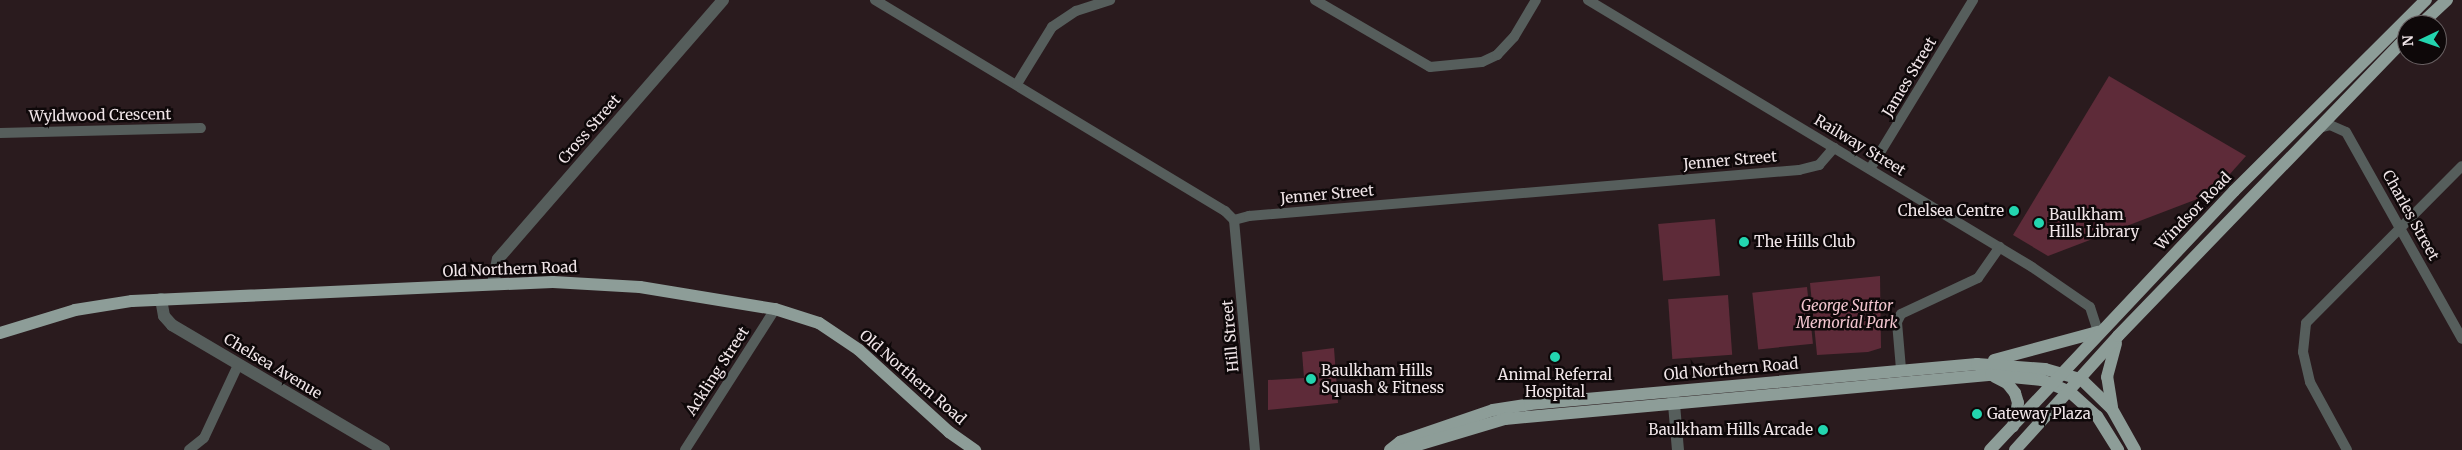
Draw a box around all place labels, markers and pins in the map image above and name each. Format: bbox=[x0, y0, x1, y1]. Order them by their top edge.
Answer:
place label: Chelsea Centre bbox=[1898, 202, 2004, 220]
marker: Chelsea Centre bbox=[2008, 205, 2020, 217]
place label: Baulkham Hills Library bbox=[2049, 205, 2139, 240]
marker: Baulkham Hills Library bbox=[2033, 217, 2045, 229]
place label: The Hills Club bbox=[1754, 233, 1855, 251]
marker: The Hills Club bbox=[1738, 236, 1750, 248]
marker: Animal Referral Hospital bbox=[1549, 351, 1561, 363]
place label: Baulkham Hills Squash & Fitness bbox=[1321, 361, 1444, 396]
place label: Animal Referral Hospital bbox=[1498, 365, 1612, 400]
marker: Baulkham Hills Squash & Fitness bbox=[1305, 373, 1317, 385]
place label: Gateway Plaza bbox=[1987, 405, 2091, 423]
marker: Gateway Plaza bbox=[1971, 408, 1983, 420]
place label: Baulkham Hills Arcade bbox=[1648, 421, 1813, 439]
marker: Baulkham Hills Arcade bbox=[1817, 424, 1829, 436]

